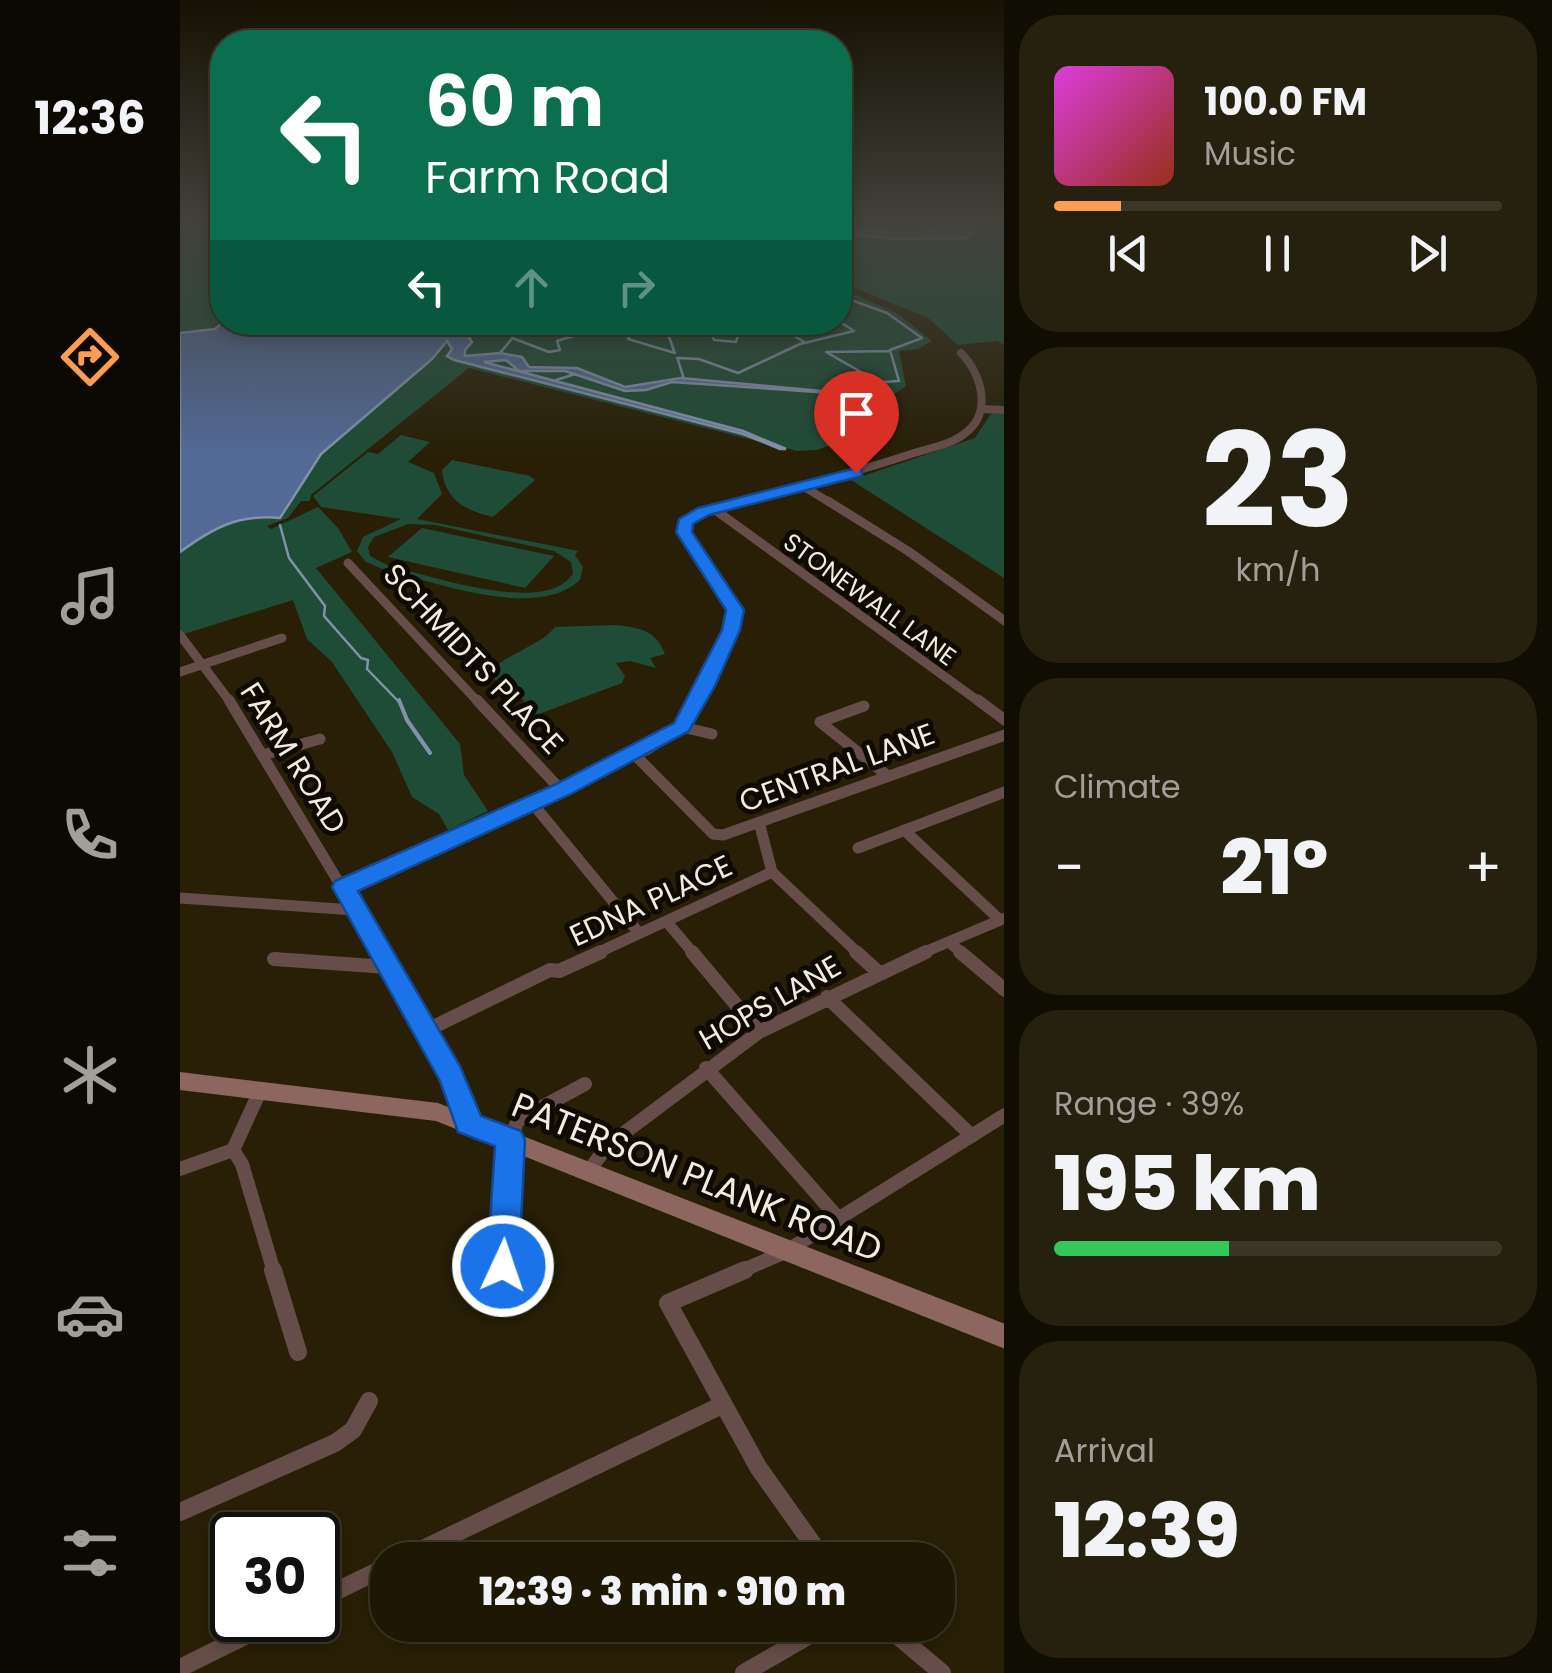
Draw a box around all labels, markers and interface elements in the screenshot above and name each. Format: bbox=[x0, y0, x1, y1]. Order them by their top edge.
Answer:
text: 60 m bbox=[425, 52, 604, 151]
icon: left bbox=[260, 70, 390, 200]
text: 100.0 FM bbox=[1204, 75, 1367, 128]
text: 12:36 bbox=[34, 87, 146, 150]
text: Music bbox=[1204, 131, 1296, 176]
text: Farm Road bbox=[425, 146, 670, 209]
icon: previous bbox=[1101, 226, 1156, 281]
icon: pause bbox=[1250, 226, 1305, 281]
icon: next bbox=[1400, 226, 1455, 281]
icon: left bbox=[399, 260, 454, 315]
icon: ahead bbox=[504, 260, 559, 315]
icon: right bbox=[609, 260, 664, 315]
icon: directions bbox=[55, 322, 125, 392]
pin bbox=[814, 371, 899, 474]
icon: arrive bbox=[829, 386, 884, 441]
text: 23 bbox=[1202, 389, 1354, 572]
street label: STONEWALL LANE bbox=[776, 525, 963, 674]
text: km/h bbox=[1235, 547, 1321, 592]
street label: SCHMIDTS PLACE bbox=[373, 554, 573, 764]
icon: music bbox=[55, 561, 125, 631]
street label: FARM ROAD bbox=[230, 674, 357, 841]
street label: CENTRAL LANE bbox=[733, 712, 940, 823]
text: Climate bbox=[1054, 764, 1181, 809]
icon: phone bbox=[55, 800, 125, 870]
text: 21° bbox=[1221, 815, 1328, 920]
text: − bbox=[1054, 829, 1084, 906]
text: + bbox=[1464, 829, 1502, 906]
street label: EDNA PLACE bbox=[562, 844, 739, 957]
street label: HOPS LANE bbox=[691, 945, 848, 1060]
icon: climate bbox=[55, 1040, 125, 1110]
street label: PATERSON PLANK ROAD bbox=[505, 1080, 890, 1273]
text: Range · 39% bbox=[1054, 1081, 1244, 1126]
text: 195 km bbox=[1054, 1131, 1320, 1236]
position arrow bbox=[451, 1214, 555, 1318]
icon: car bbox=[55, 1279, 125, 1349]
text: Arrival bbox=[1054, 1428, 1155, 1473]
text: 12:39 bbox=[1054, 1478, 1240, 1583]
speed limit sign: 30 bbox=[210, 1512, 340, 1642]
icon: filters bbox=[55, 1518, 125, 1588]
text: 12:39 · 3 min · 910 m bbox=[479, 1565, 846, 1618]

